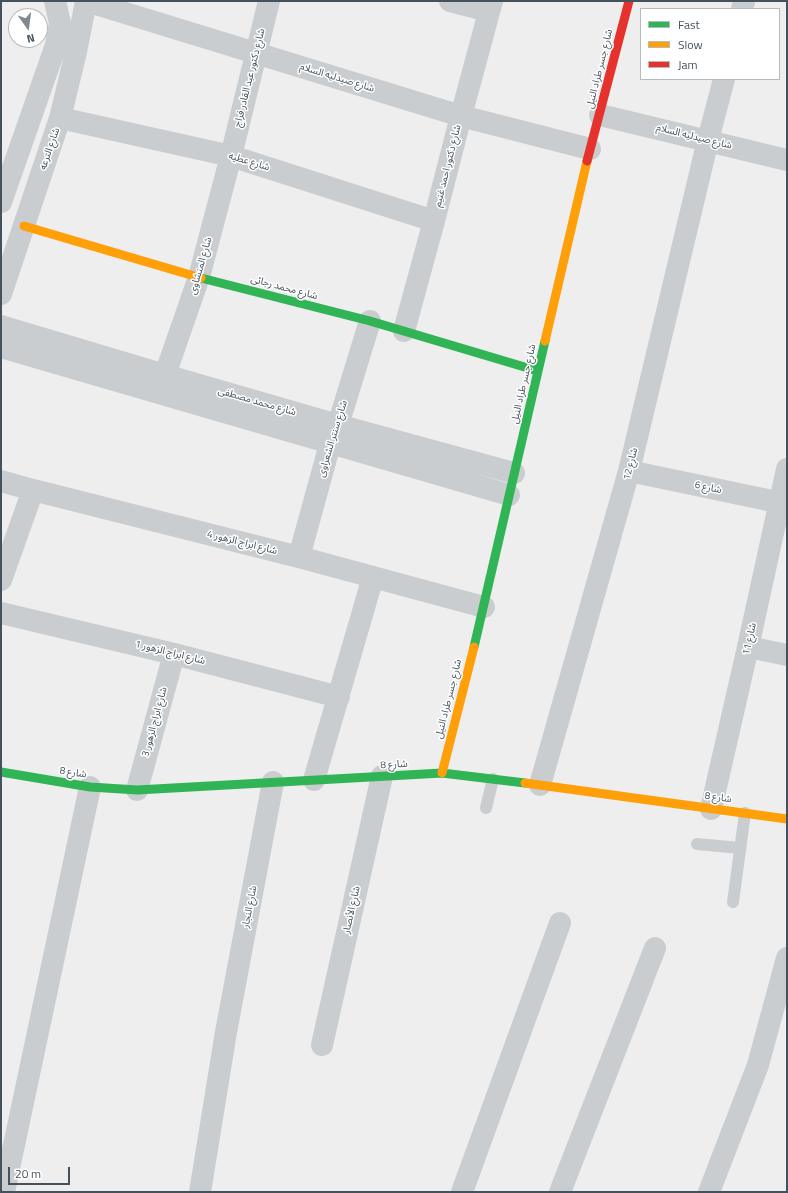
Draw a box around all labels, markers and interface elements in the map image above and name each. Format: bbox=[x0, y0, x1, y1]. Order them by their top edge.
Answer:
north arrow bbox=[8, 8, 48, 48]
legend bbox=[640, 8, 780, 80]
text: Fast bbox=[678, 15, 700, 34]
street label: شارع دكتور عبد القادر فراج bbox=[232, 27, 268, 129]
street label: شارع جسر طراد النيل bbox=[584, 28, 616, 110]
text: N bbox=[25, 30, 36, 47]
text: Slow bbox=[678, 35, 703, 54]
text: Jam bbox=[678, 55, 698, 74]
street label: شارع صيدليه السلام bbox=[298, 61, 376, 95]
street label: شارع صيدليه السلام bbox=[655, 122, 733, 152]
street label: شارع دكتور احمد غنيم bbox=[432, 124, 464, 208]
street label: شارع الترعه bbox=[37, 126, 63, 172]
street label: شارع عطيه bbox=[227, 150, 271, 174]
street label: شارع المنشاوى bbox=[187, 236, 215, 296]
street label: شارع محمد رجائى bbox=[249, 273, 319, 303]
street label: شارع جسر طراد النيل bbox=[509, 343, 539, 425]
street label: شارع محمد مصطفى bbox=[217, 385, 297, 419]
street label: شارع سنتر الشعراوى bbox=[316, 399, 350, 479]
street label: شارع 12 bbox=[621, 447, 641, 481]
street label: شارع 6 bbox=[693, 479, 723, 497]
street label: شارع ابراج الزهور 4 bbox=[206, 528, 278, 558]
street label: شارع 11 bbox=[740, 622, 760, 656]
street label: شارع ابراج الزهور 1 bbox=[134, 638, 206, 668]
street label: شارع جسر طراد النيل bbox=[433, 658, 465, 740]
street label: شارع ابراج الزهور 3 bbox=[140, 686, 170, 758]
street label: شارع 8 bbox=[380, 758, 408, 772]
street label: شارع 8 bbox=[59, 765, 87, 781]
street label: شارع 8 bbox=[704, 790, 732, 806]
street label: شارع النجار bbox=[240, 885, 260, 929]
street label: شارع الأنصار bbox=[341, 885, 363, 935]
scale bar bbox=[10, 1159, 72, 1185]
text: 20 m bbox=[15, 1164, 41, 1183]

